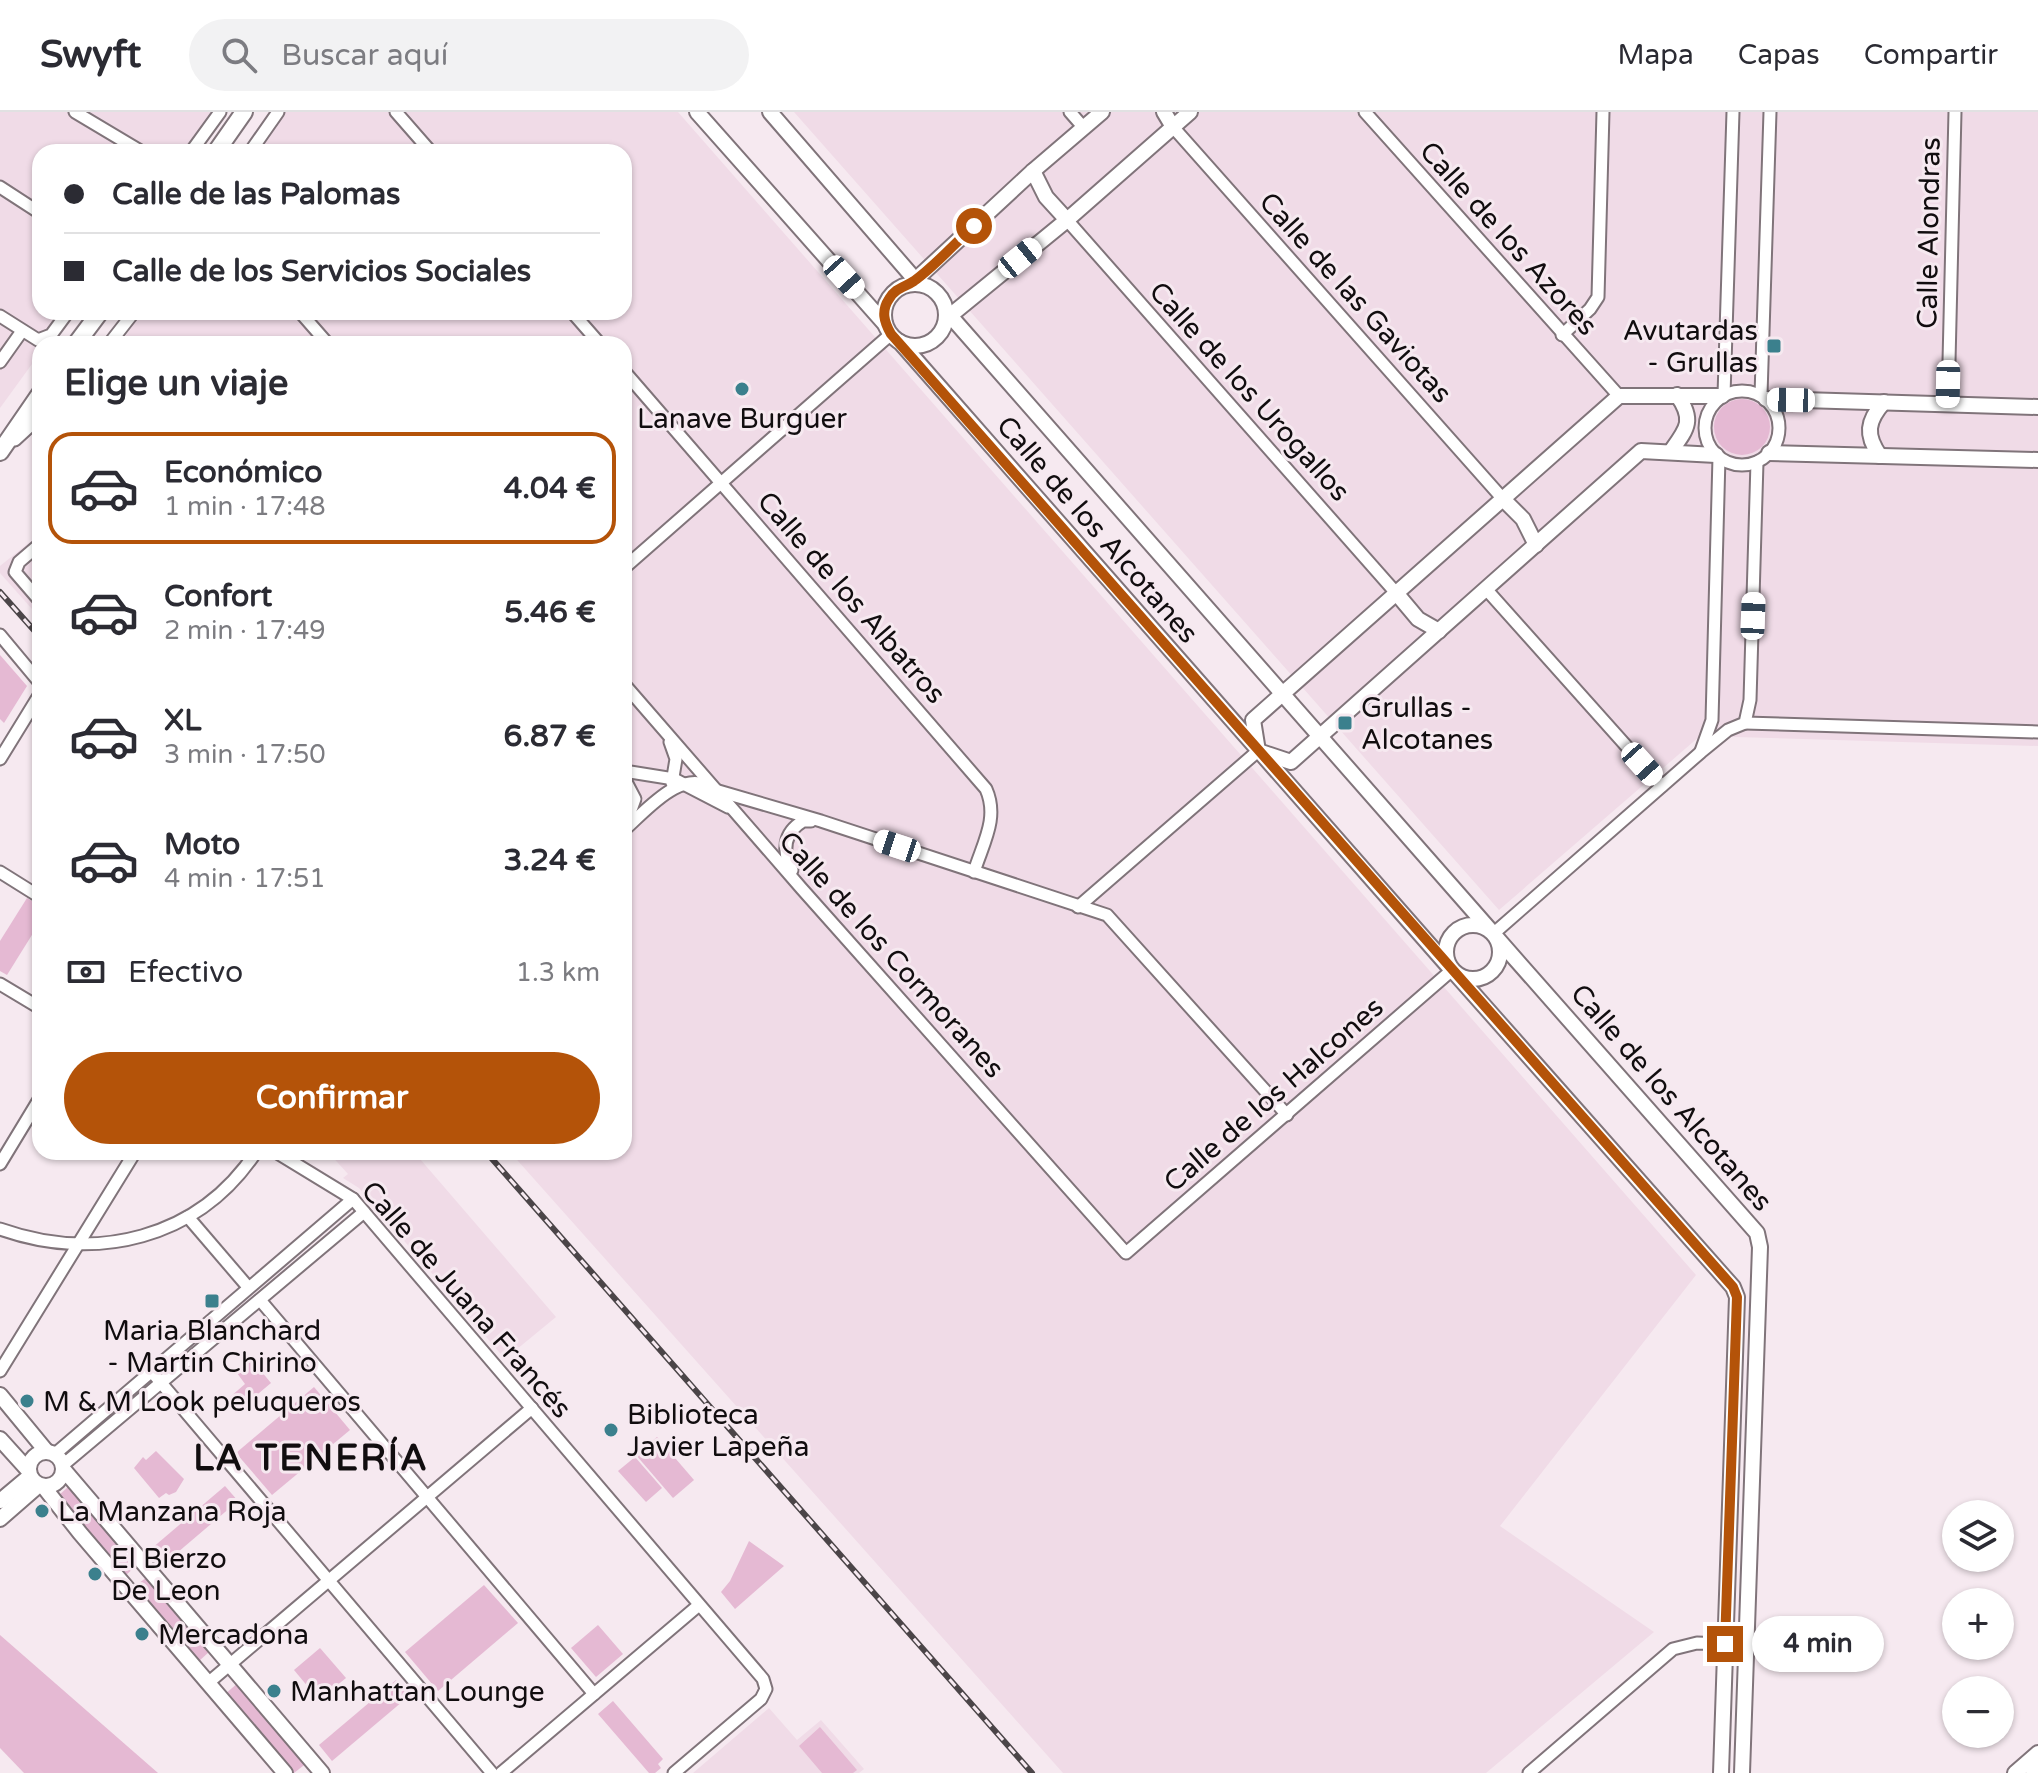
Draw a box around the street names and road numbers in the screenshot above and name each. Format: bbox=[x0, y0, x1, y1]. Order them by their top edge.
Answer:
street label: Calle de los Azores bbox=[1412, 135, 1604, 343]
street label: Calle Alondras bbox=[1910, 137, 1948, 329]
street label: Calle de las Gaviotas bbox=[1252, 185, 1459, 410]
street label: Calle de los Urogallos bbox=[1142, 275, 1357, 508]
street label: Calle de los Alcotanes bbox=[989, 409, 1205, 650]
street label: Calle de los Albatros bbox=[750, 485, 953, 711]
street label: Calle de los Cormoranes bbox=[772, 824, 1011, 1085]
street label: Calle de los Alcotanes bbox=[1563, 977, 1779, 1218]
street label: Calle de los Halcones bbox=[1157, 990, 1390, 1199]
street label: Calle de Juana Francés bbox=[354, 1174, 578, 1425]

